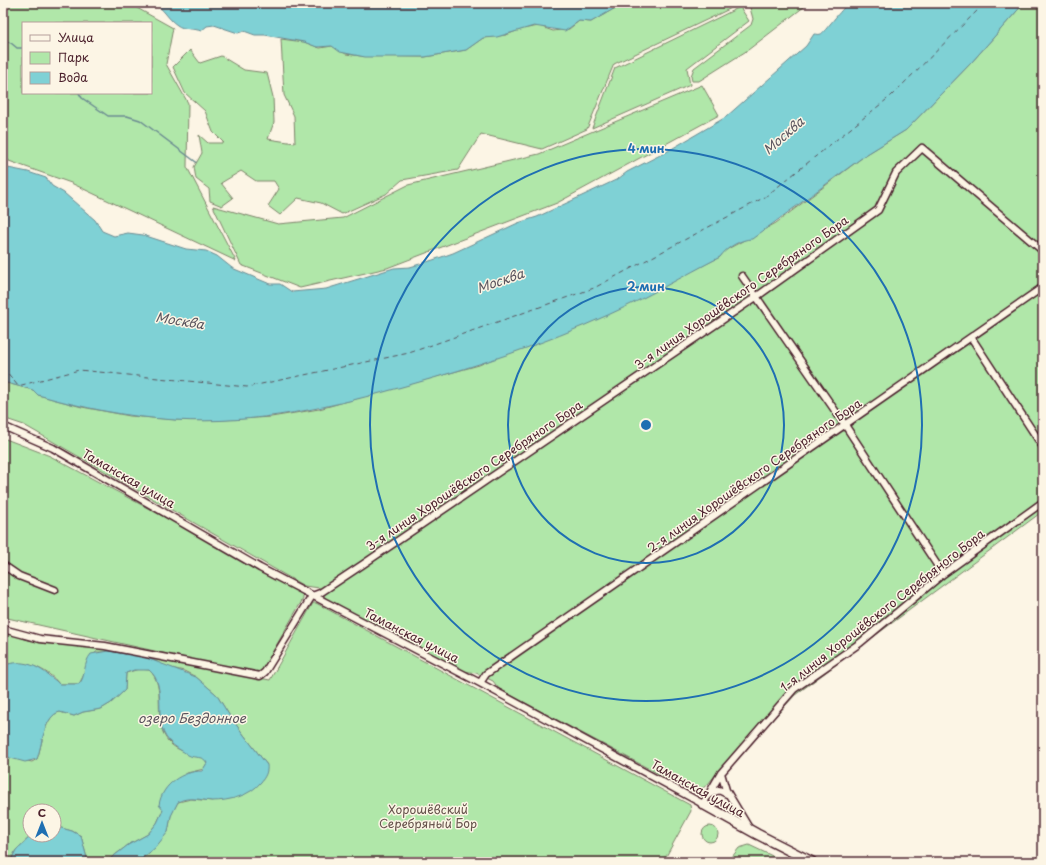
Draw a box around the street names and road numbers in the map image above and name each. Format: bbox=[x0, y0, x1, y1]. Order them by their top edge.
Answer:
street label: 3-я линия Хорошёвского Серебряного Бора bbox=[630, 210, 852, 373]
street label: 2-я линия Хорошёвского Серебряного Бора bbox=[643, 393, 865, 556]
street label: 3-я линия Хорошёвского Серебряного Бора bbox=[362, 395, 586, 554]
street label: Таманская улица bbox=[79, 444, 179, 512]
street label: 1-я линия Хорошёвского Серебряного Бора bbox=[776, 524, 988, 696]
street label: Таманская улица bbox=[361, 603, 463, 667]
street label: Таманская улица bbox=[648, 755, 748, 821]

